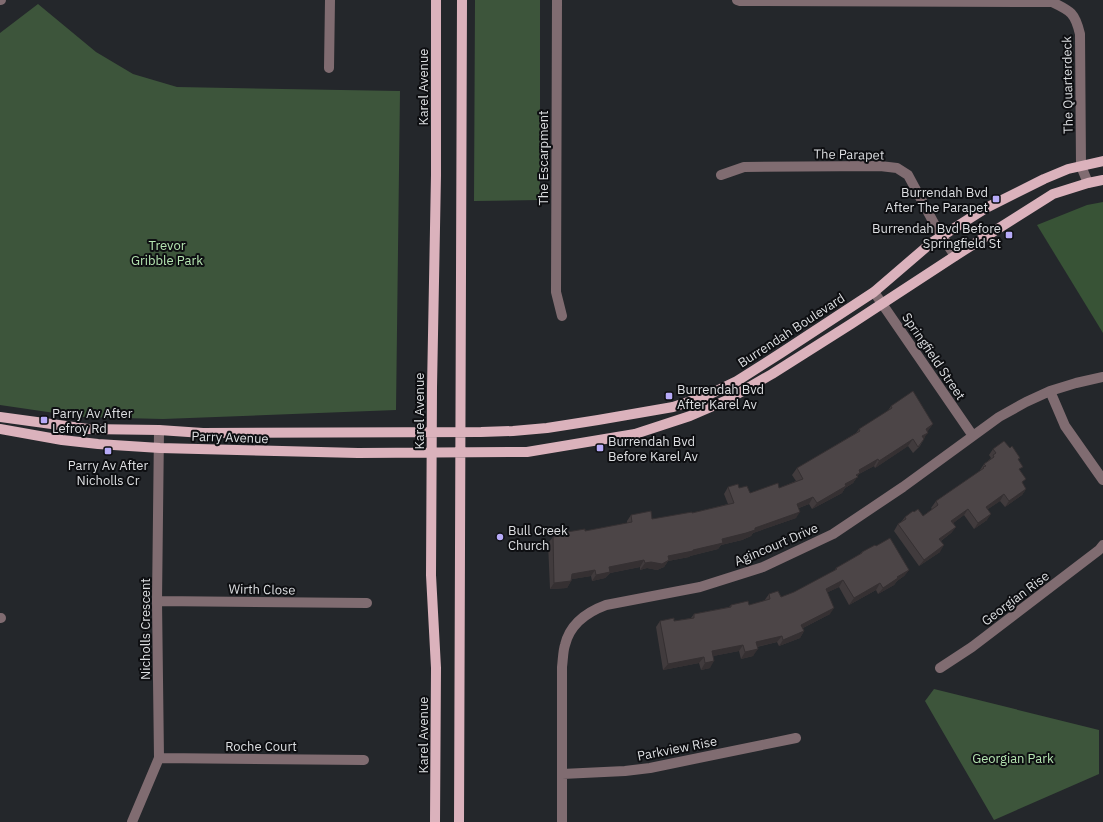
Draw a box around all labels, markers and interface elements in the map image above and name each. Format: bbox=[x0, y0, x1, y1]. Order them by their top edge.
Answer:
street label: The Quarterdeck bbox=[1058, 36, 1077, 134]
street label: Karel Avenue bbox=[415, 49, 432, 125]
street label: The Escarpment bbox=[535, 110, 552, 206]
street label: The Parapet bbox=[814, 145, 884, 164]
place label: Burrendah Bvd After The Parapet bbox=[885, 184, 988, 216]
marker: Burrendah Bvd After The Parapet bbox=[991, 194, 1001, 204]
place label: Burrendah Bvd Before Springfield St bbox=[872, 220, 1001, 252]
marker: Burrendah Bvd Before Springfield St bbox=[1004, 230, 1014, 240]
park label: Trevor Gribble Park bbox=[131, 237, 203, 269]
street label: Burrendah Boulevard bbox=[735, 290, 848, 371]
street label: Springfield Street bbox=[898, 309, 969, 403]
street label: Karel Avenue bbox=[411, 373, 428, 449]
place label: Burrendah Bvd After Karel Av bbox=[677, 381, 764, 413]
marker: Burrendah Bvd After Karel Av bbox=[664, 391, 674, 401]
place label: Parry Av After Lefroy Rd bbox=[52, 405, 133, 437]
marker: Parry Av After Lefroy Rd bbox=[39, 415, 49, 425]
street label: Parry Avenue bbox=[191, 428, 269, 447]
place label: Burrendah Bvd Before Karel Av bbox=[608, 433, 698, 465]
marker: Burrendah Bvd Before Karel Av bbox=[595, 443, 605, 453]
marker: Parry Av After Nicholls Cr bbox=[103, 446, 113, 456]
place label: Parry Av After Nicholls Cr bbox=[68, 457, 148, 489]
street label: Agincourt Drive bbox=[732, 519, 821, 570]
place label: Bull Creek Church bbox=[508, 522, 568, 554]
marker: Bull Creek Church bbox=[495, 532, 505, 542]
street label: Georgian Rise bbox=[978, 567, 1053, 629]
street label: Nicholls Crescent bbox=[137, 578, 154, 680]
street label: Wirth Close bbox=[228, 580, 296, 599]
street label: Karel Avenue bbox=[415, 697, 432, 773]
street label: Parkview Rise bbox=[636, 732, 718, 765]
street label: Roche Court bbox=[225, 738, 297, 755]
park label: Georgian Park bbox=[972, 750, 1054, 767]

